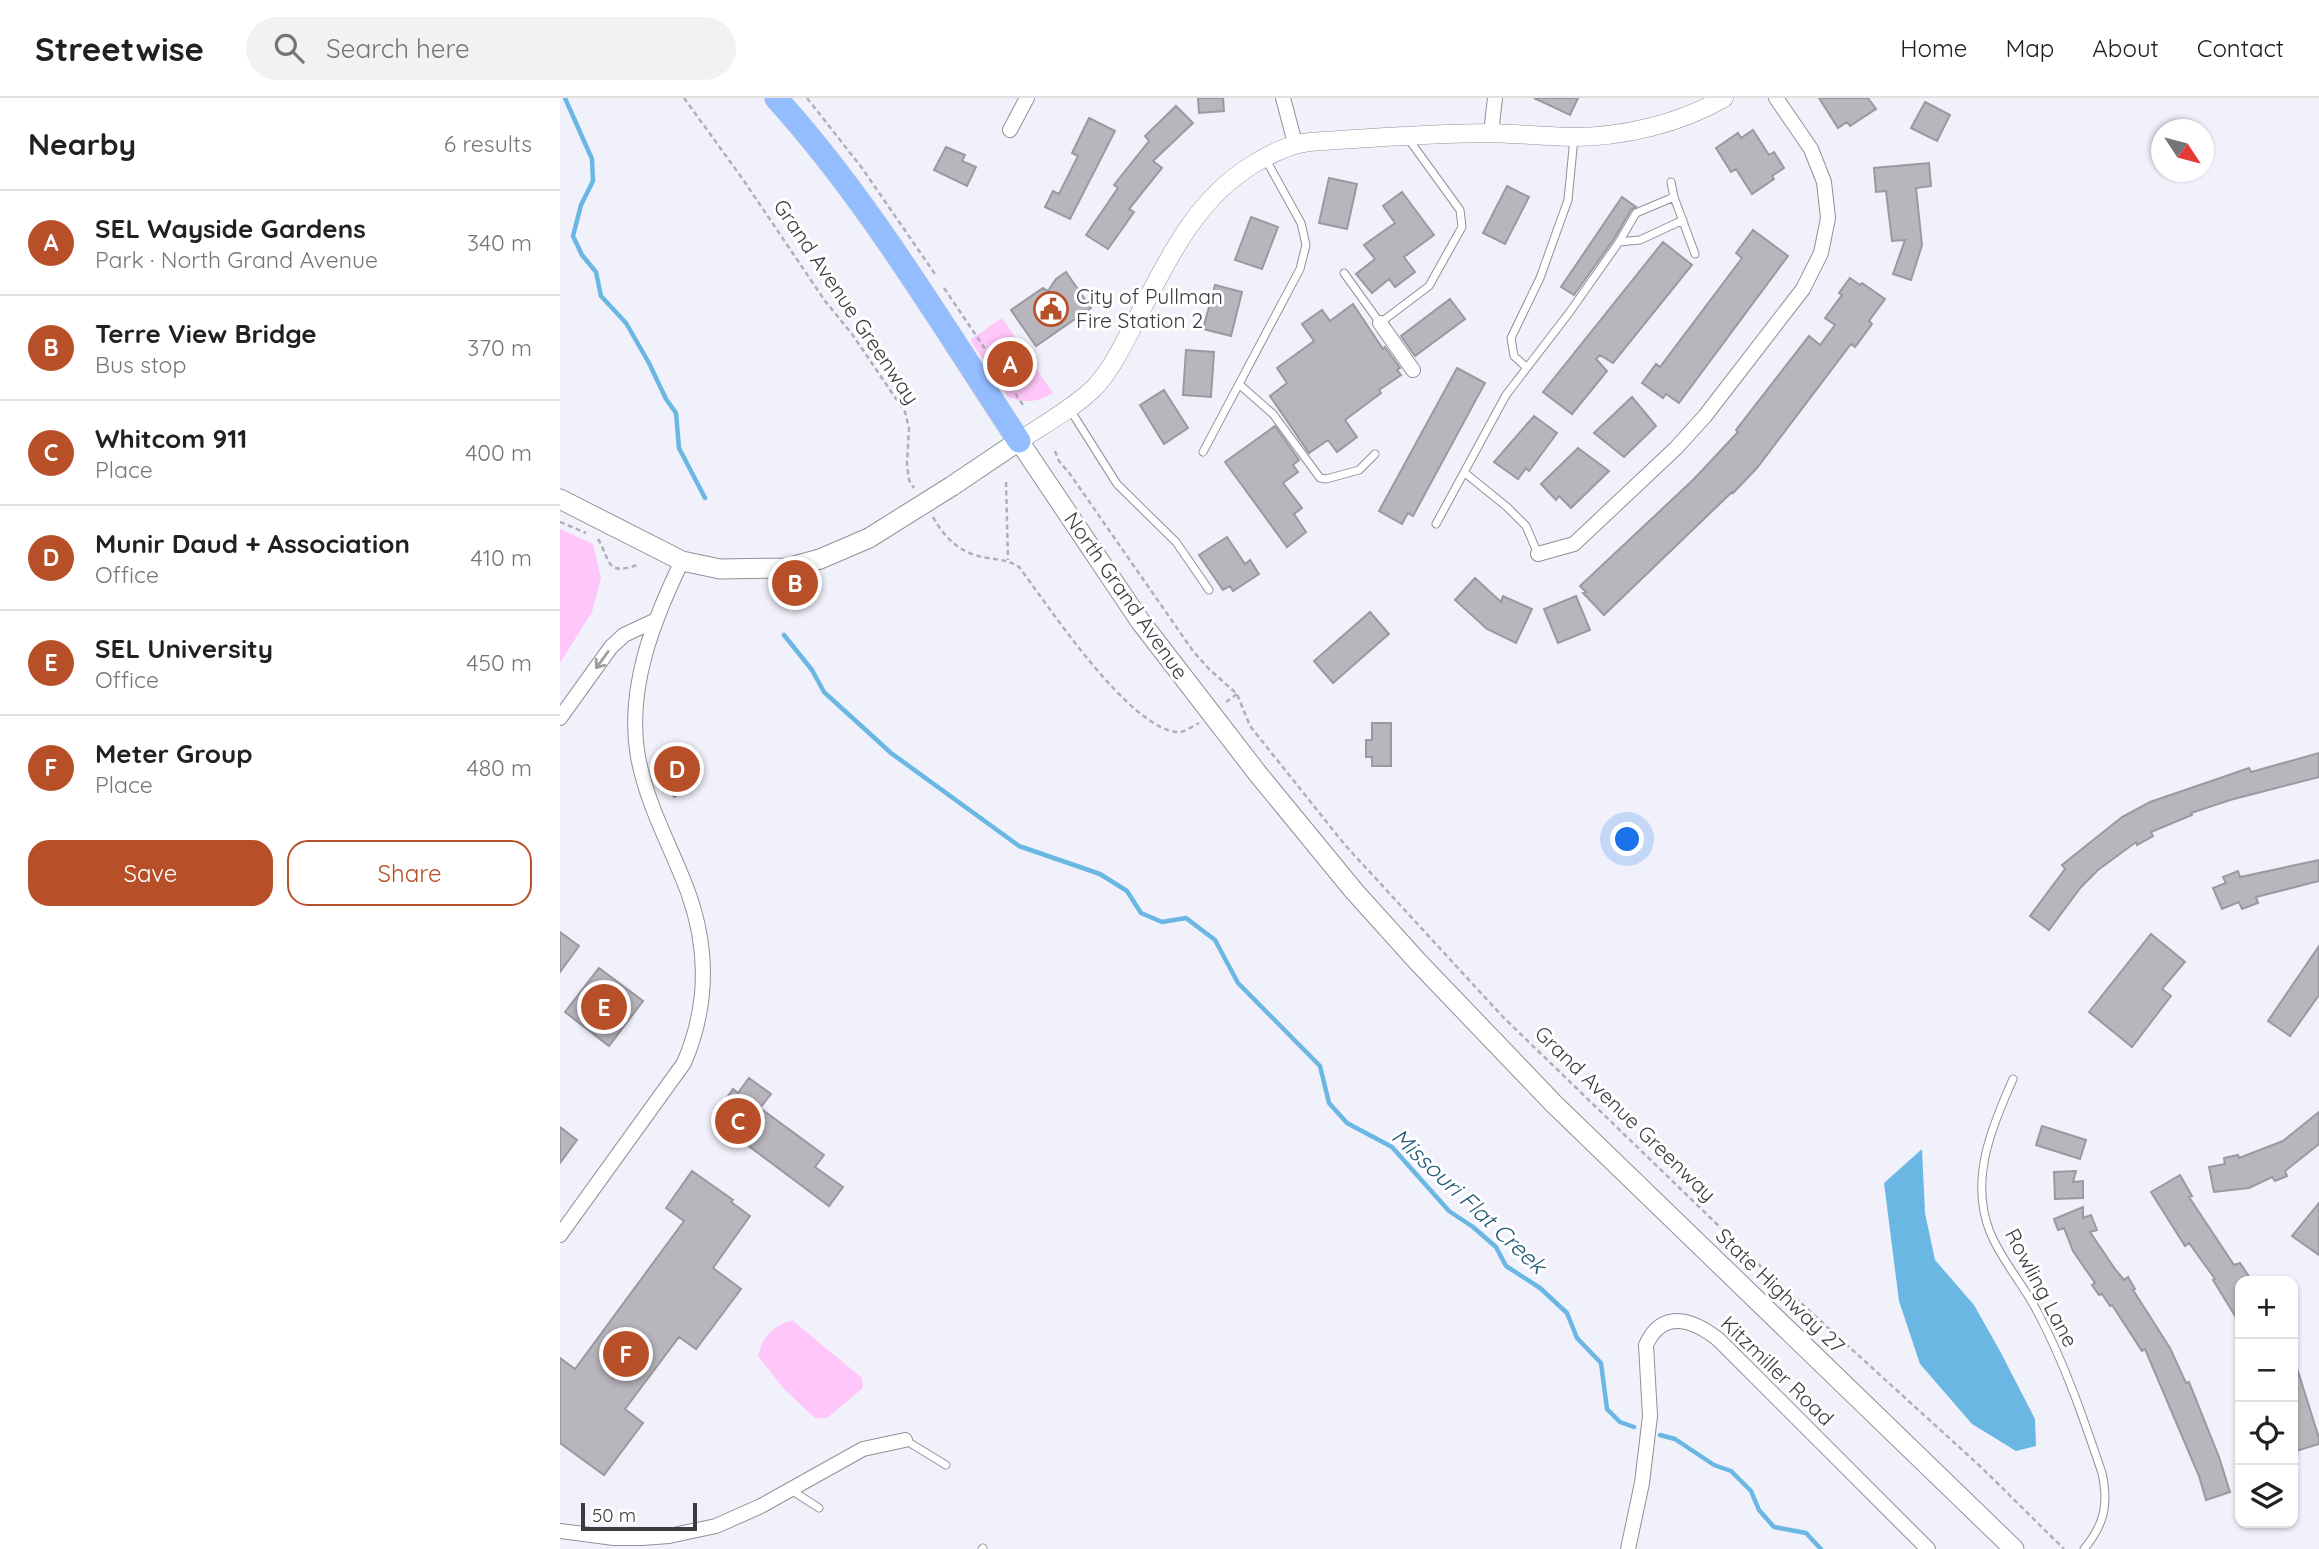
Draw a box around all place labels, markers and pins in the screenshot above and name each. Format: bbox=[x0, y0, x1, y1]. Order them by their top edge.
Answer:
place label: City of Pullman Fire Station 2 bbox=[1076, 283, 1223, 333]
public building icon: City of Pullman Fire Station 2 bbox=[1032, 290, 1070, 328]
pin: A bbox=[987, 338, 1033, 390]
pin: B bbox=[772, 557, 818, 609]
pin: D bbox=[654, 743, 700, 795]
pin: E bbox=[581, 981, 627, 1033]
pin: C bbox=[715, 1095, 761, 1147]
pin: F bbox=[603, 1328, 649, 1380]

